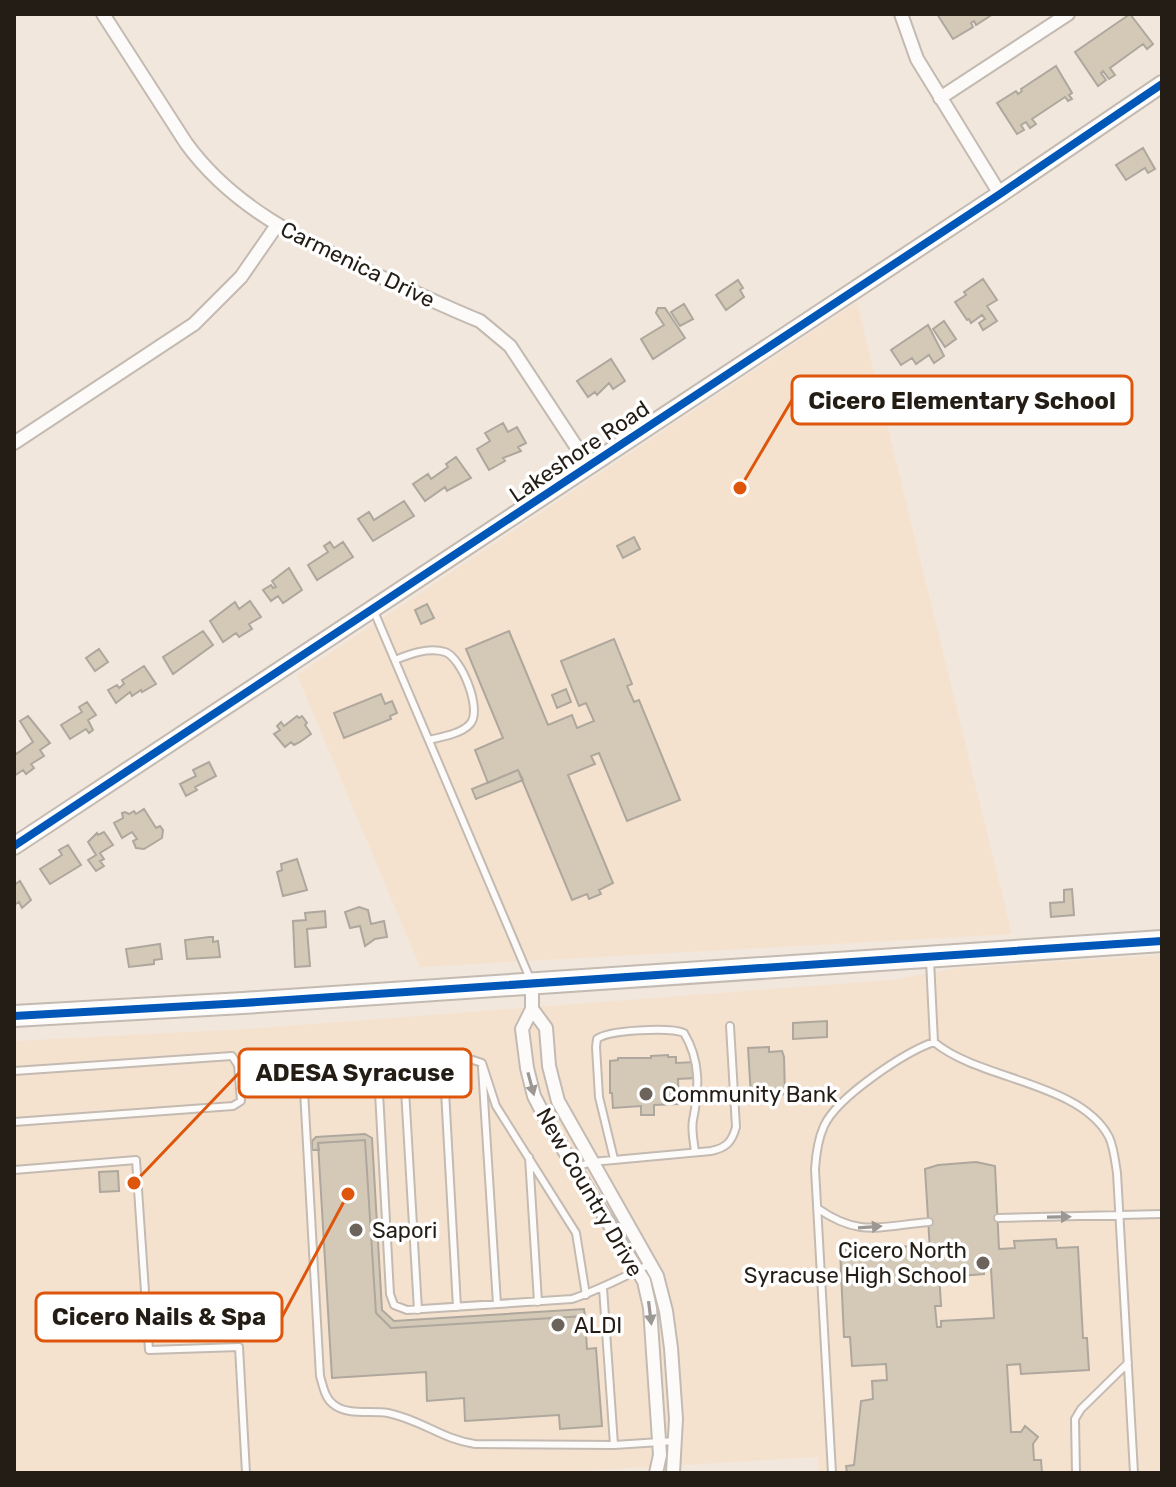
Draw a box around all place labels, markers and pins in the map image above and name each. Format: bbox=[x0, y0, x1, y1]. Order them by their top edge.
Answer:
callout: Cicero Elementary School bbox=[792, 376, 1132, 424]
callout: ADESA Syracuse bbox=[239, 1049, 471, 1097]
place label: Community Bank bbox=[662, 1081, 838, 1108]
marker: Community Bank bbox=[637, 1085, 655, 1103]
place label: Sapori bbox=[372, 1217, 437, 1244]
marker: Sapori bbox=[347, 1221, 365, 1239]
place label: Cicero North Syracuse High School bbox=[744, 1237, 967, 1289]
marker: Cicero North Syracuse High School bbox=[974, 1254, 992, 1272]
callout: Cicero Nails & Spa bbox=[36, 1293, 282, 1341]
place label: ALDI bbox=[574, 1312, 622, 1339]
marker: ALDI bbox=[549, 1316, 567, 1334]

